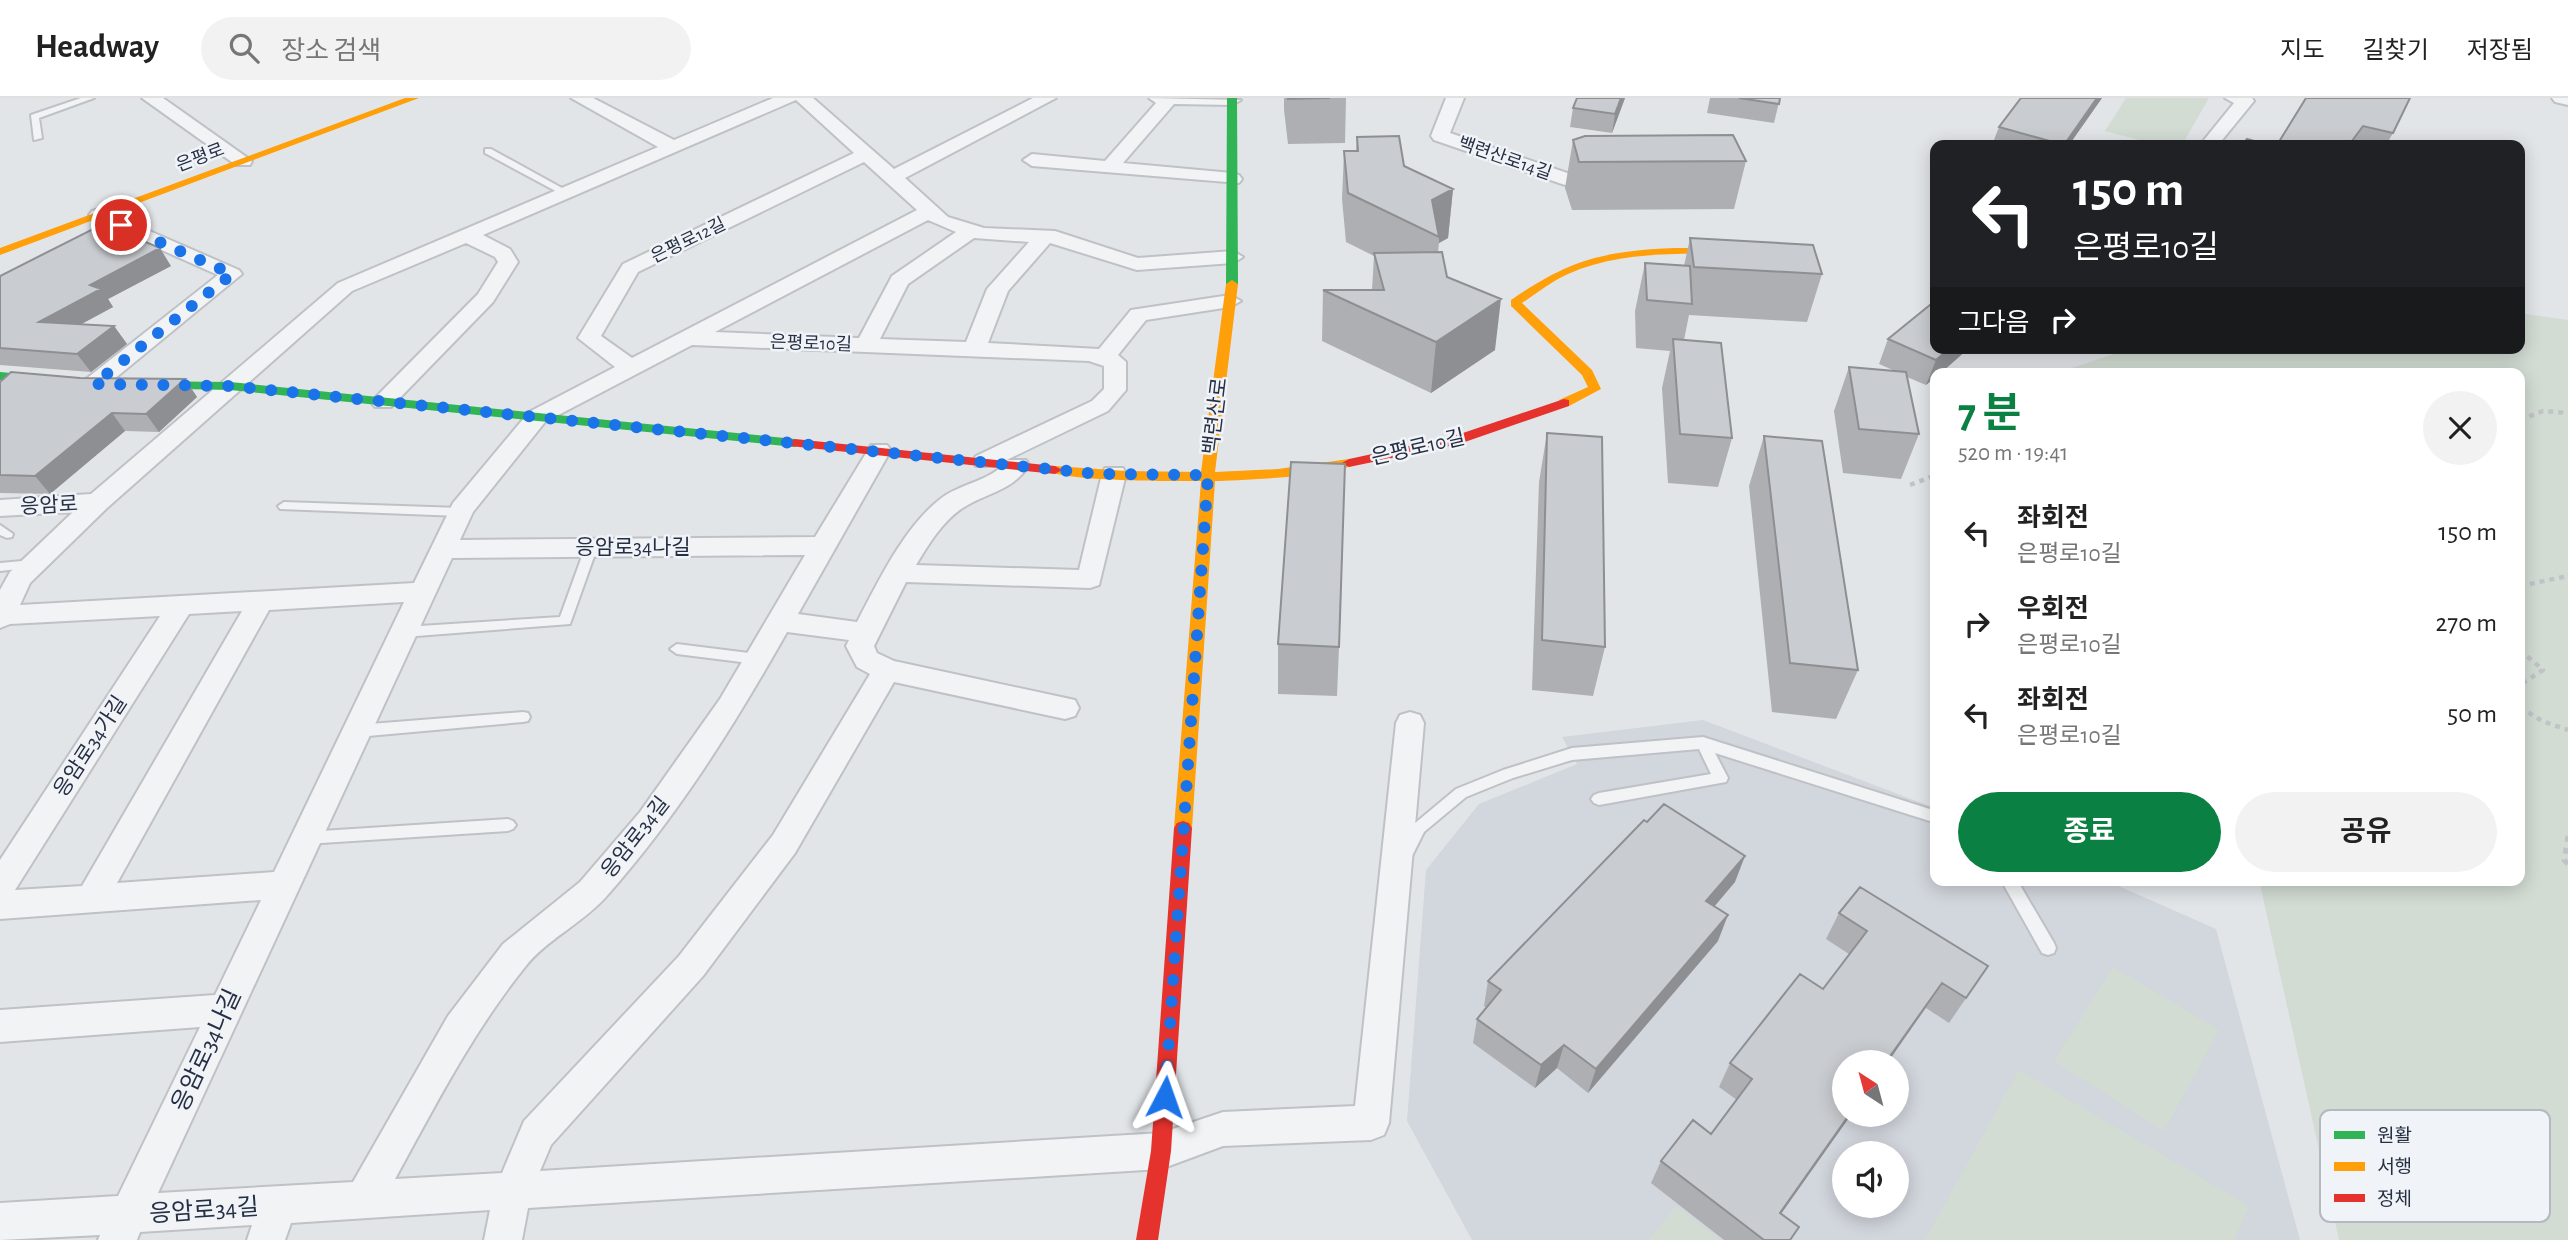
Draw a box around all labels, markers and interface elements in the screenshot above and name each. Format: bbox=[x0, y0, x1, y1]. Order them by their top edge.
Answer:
search box bbox=[201, 17, 691, 80]
icon: search bbox=[225, 29, 263, 67]
text: Headway bbox=[35, 31, 159, 64]
text: 장소 검색 bbox=[281, 38, 381, 64]
text: 지도 bbox=[2280, 39, 2325, 63]
text: 길찾기 bbox=[2363, 39, 2429, 63]
text: 저장됨 bbox=[2467, 39, 2533, 63]
street label: 백련산로14길 bbox=[1456, 133, 1554, 183]
street label: 은평로 bbox=[174, 140, 227, 175]
text: 150 m bbox=[2073, 166, 2184, 215]
icon: left bbox=[1958, 168, 2049, 259]
pin bbox=[91, 195, 151, 255]
icon: arrive bbox=[102, 206, 140, 244]
street label: 은평로12길 bbox=[648, 214, 729, 267]
text: 은평로10길 bbox=[2073, 232, 2219, 264]
icon: right bbox=[2044, 301, 2082, 339]
text: 그다음 bbox=[1958, 310, 2030, 336]
street label: 은평로10길 bbox=[770, 333, 852, 354]
street label: 백련산로 bbox=[1199, 376, 1231, 456]
button: close bbox=[2423, 391, 2497, 465]
text: 7 분 bbox=[1958, 393, 2021, 435]
street label: 은평로10길 bbox=[1369, 426, 1467, 468]
text: 520 m · 19:41 bbox=[1958, 442, 2068, 465]
street label: 응암로 bbox=[19, 492, 79, 518]
text: 좌회전 bbox=[2017, 505, 2089, 531]
icon: left bbox=[1958, 514, 1996, 552]
text: 150 m bbox=[2438, 519, 2497, 545]
street label: 응암로34나길 bbox=[575, 536, 691, 558]
text: 은평로10길 bbox=[2017, 543, 2122, 566]
text: 우회전 bbox=[2017, 596, 2089, 622]
icon: right bbox=[1958, 605, 1996, 643]
text: 270 m bbox=[2436, 610, 2497, 636]
text: 은평로10길 bbox=[2017, 634, 2122, 657]
text: 좌회전 bbox=[2017, 687, 2089, 713]
street label: 응암로34가길 bbox=[49, 692, 131, 800]
icon: left bbox=[1958, 696, 1996, 734]
text: 50 m bbox=[2447, 701, 2497, 727]
text: 은평로10길 bbox=[2017, 725, 2122, 748]
street label: 응암로34길 bbox=[597, 792, 673, 882]
button: 종료 bbox=[1958, 792, 2221, 872]
button: 공유 bbox=[2235, 792, 2497, 872]
street label: 응암로34나길 bbox=[167, 985, 246, 1115]
north arrow bbox=[1832, 1050, 1909, 1127]
map controls bbox=[1832, 1050, 1909, 1218]
position arrow bbox=[1128, 1060, 1202, 1134]
legend bbox=[2320, 1110, 2550, 1222]
text: 원활 bbox=[2377, 1125, 2412, 1146]
button: sound bbox=[1832, 1141, 1909, 1218]
text: 서행 bbox=[2377, 1157, 2412, 1177]
text: 정체 bbox=[2377, 1189, 2412, 1209]
street label: 응암로34길 bbox=[148, 1194, 260, 1227]

